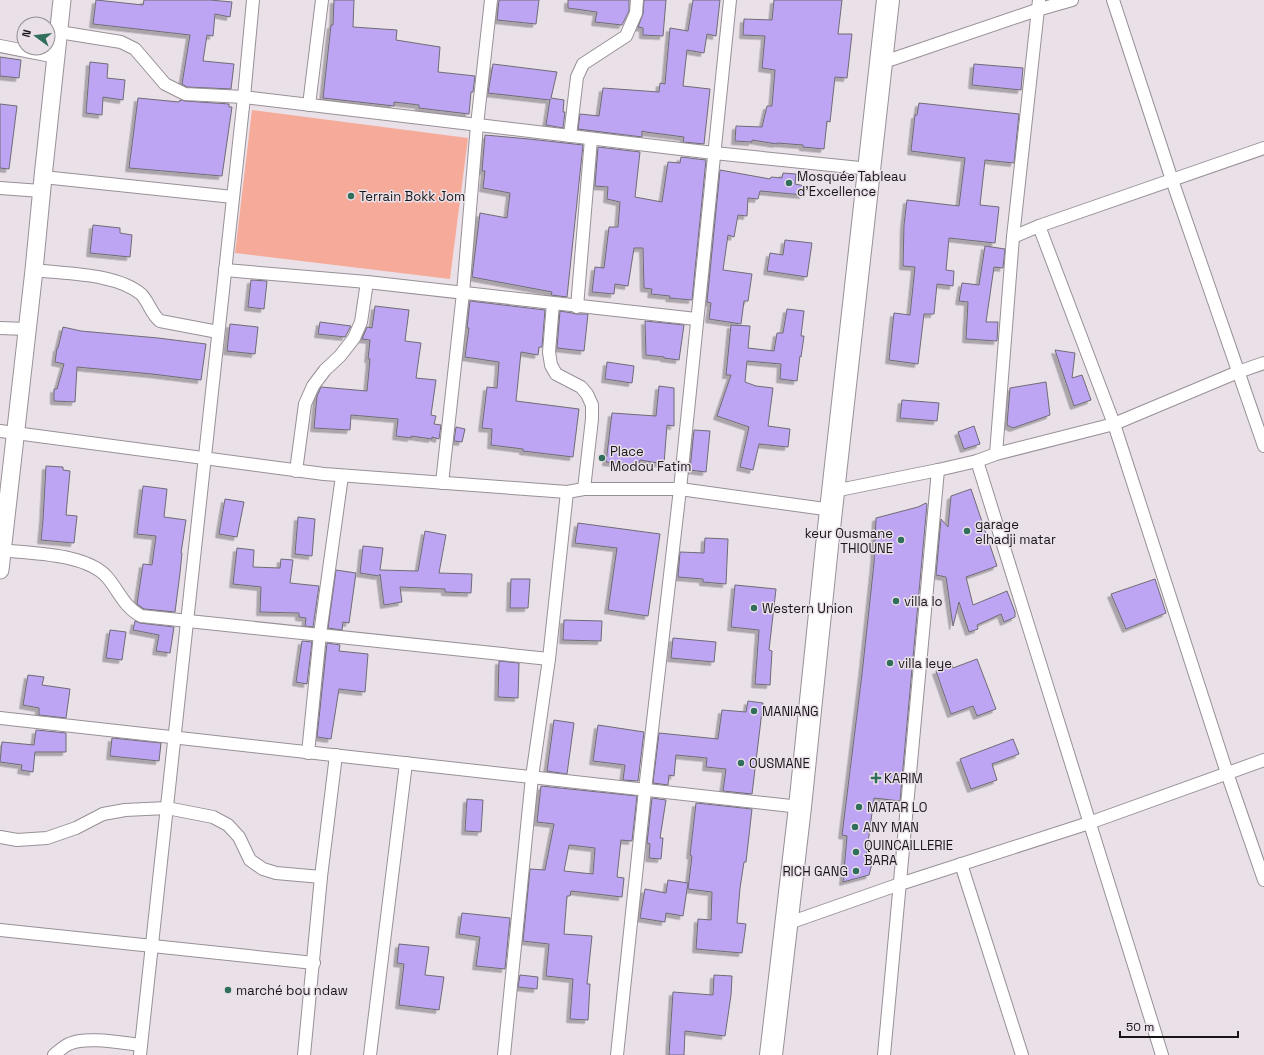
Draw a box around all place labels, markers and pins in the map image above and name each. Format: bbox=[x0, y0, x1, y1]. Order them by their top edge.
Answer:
place label: Mosquée Tableau d'Excellence bbox=[797, 168, 906, 200]
marker: Mosquée Tableau d'Excellence bbox=[784, 178, 794, 188]
place label: Terrain Bokk Jom bbox=[359, 188, 465, 205]
marker: Terrain Bokk Jom bbox=[346, 191, 356, 201]
place label: Place Modou Fatim bbox=[610, 443, 691, 475]
marker: Place Modou Fatim bbox=[597, 453, 607, 463]
place label: garage elhadji matar bbox=[975, 516, 1056, 548]
place label: keur Ousmane THIOUNE bbox=[805, 525, 893, 557]
marker: garage elhadji matar bbox=[962, 526, 972, 536]
marker: keur Ousmane THIOUNE bbox=[896, 535, 906, 545]
place label: villa lo bbox=[904, 593, 943, 610]
marker: villa lo bbox=[891, 596, 901, 606]
place label: Western Union bbox=[762, 600, 853, 617]
marker: Western Union bbox=[749, 603, 759, 613]
place label: villa leye bbox=[898, 655, 952, 672]
marker: villa leye bbox=[885, 658, 895, 668]
place label: MANIANG bbox=[762, 703, 819, 720]
marker: MANIANG bbox=[749, 706, 759, 716]
place label: OUSMANE bbox=[749, 755, 810, 772]
marker: OUSMANE bbox=[736, 758, 746, 768]
place label: KARIM bbox=[884, 770, 923, 787]
marker: KARIM bbox=[871, 773, 881, 783]
place label: MATAR LO bbox=[867, 799, 927, 816]
marker: MATAR LO bbox=[854, 802, 864, 812]
place label: ANY MAN bbox=[863, 819, 919, 836]
marker: ANY MAN bbox=[850, 822, 860, 832]
place label: QUINCAILLERIE BARA bbox=[864, 837, 953, 869]
marker: QUINCAILLERIE BARA bbox=[851, 847, 861, 857]
place label: RICH GANG bbox=[782, 863, 848, 880]
marker: RICH GANG bbox=[851, 866, 861, 876]
place label: marché bou ndaw bbox=[236, 982, 348, 999]
marker: marché bou ndaw bbox=[223, 985, 233, 995]

